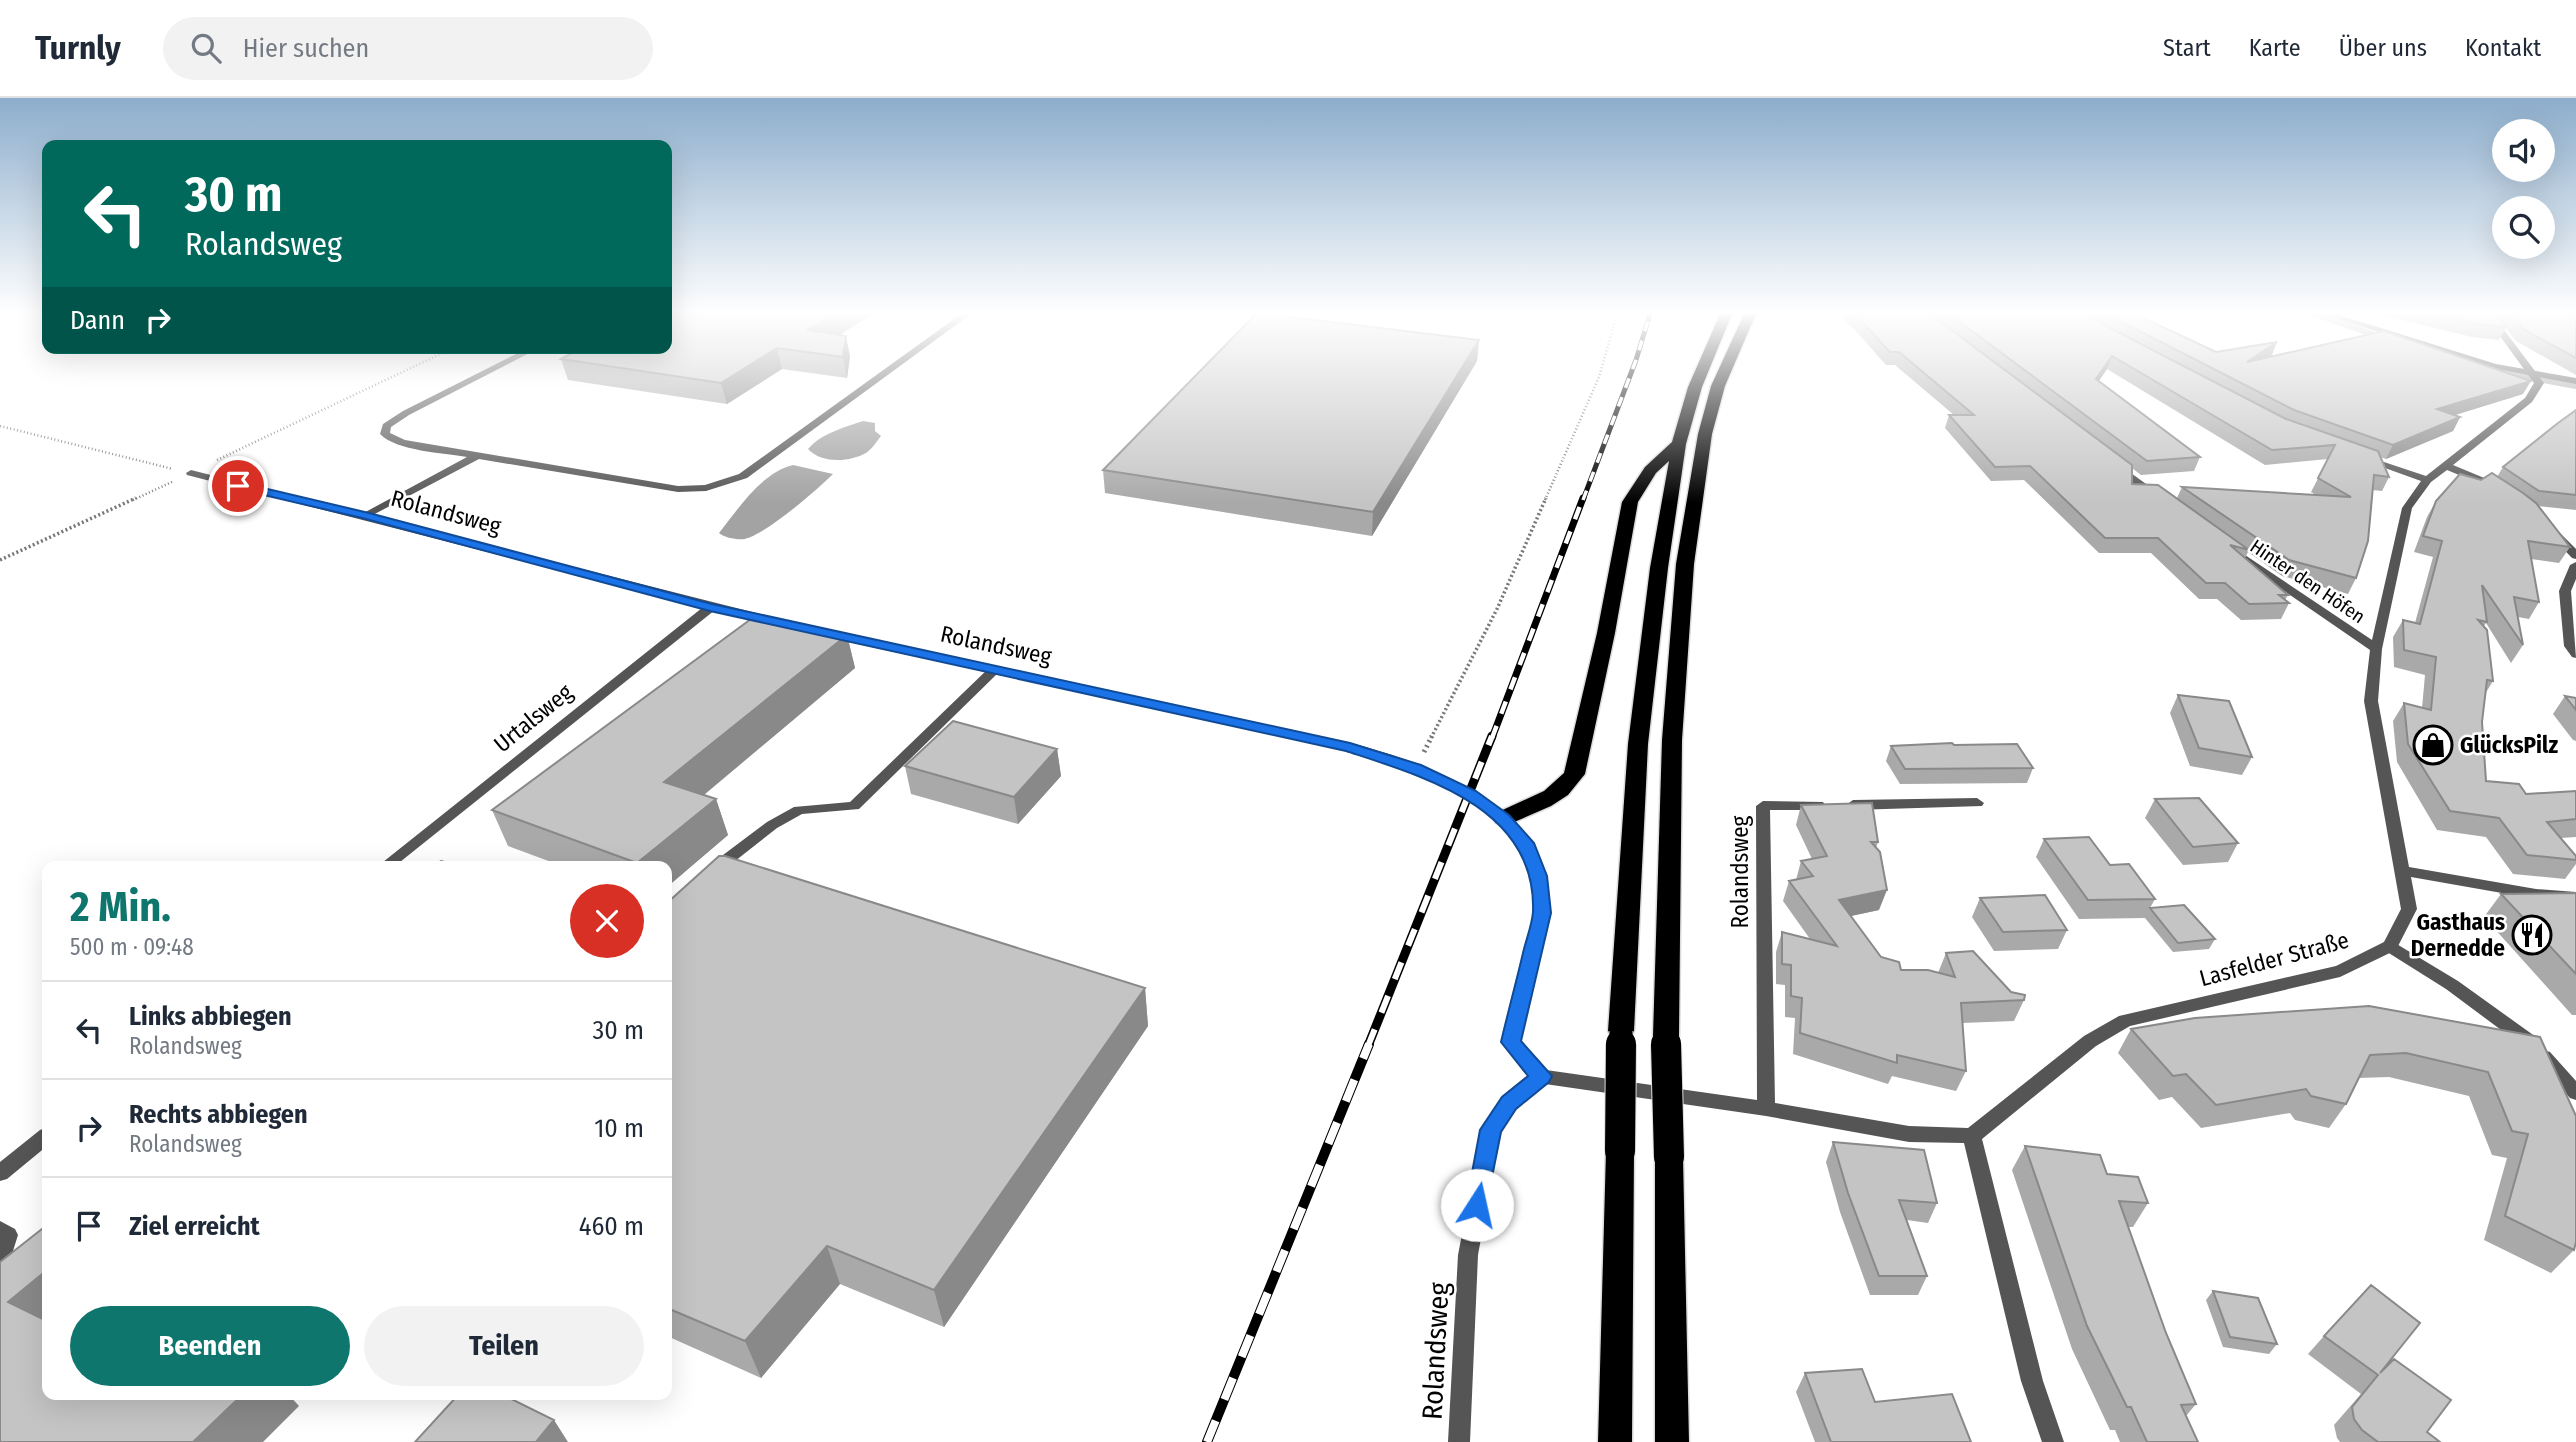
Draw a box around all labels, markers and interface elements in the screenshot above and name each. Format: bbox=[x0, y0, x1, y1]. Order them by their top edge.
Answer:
search box bbox=[163, 17, 653, 80]
text: Turnly bbox=[35, 28, 121, 68]
icon: search bbox=[187, 29, 225, 67]
text: Hier suchen bbox=[243, 33, 369, 64]
text: Start bbox=[2163, 34, 2211, 62]
text: Karte bbox=[2249, 34, 2301, 62]
text: Über uns bbox=[2339, 34, 2427, 62]
text: Kontakt bbox=[2465, 34, 2541, 62]
map controls bbox=[2492, 119, 2555, 259]
button: sound bbox=[2492, 119, 2555, 182]
text: 30 m bbox=[185, 165, 283, 224]
icon: left bbox=[70, 168, 161, 259]
button: search bbox=[2492, 196, 2555, 259]
text: Rolandsweg bbox=[185, 225, 342, 263]
icon: right bbox=[139, 301, 177, 339]
text: Dann bbox=[70, 305, 125, 336]
pin bbox=[208, 456, 268, 516]
icon: arrive bbox=[219, 467, 257, 505]
street label: Rolandsweg bbox=[388, 484, 504, 540]
street label: Hinter den Höfen bbox=[2246, 535, 2369, 628]
street label: Rolandsweg bbox=[938, 620, 1054, 670]
street label: Urtalsweg bbox=[488, 678, 578, 758]
shop icon: GlücksPilz bbox=[2412, 724, 2454, 766]
place label: GlücksPilz bbox=[2460, 731, 2558, 759]
street label: Rolandsweg bbox=[1726, 815, 1754, 928]
text: 2 Min. bbox=[70, 882, 171, 932]
button: close bbox=[570, 884, 644, 958]
place label: Gasthaus Dernedde bbox=[2411, 908, 2505, 962]
restaurant icon: Gasthaus Dernedde bbox=[2511, 914, 2553, 956]
street label: Lasfelder Straße bbox=[2196, 926, 2352, 992]
text: 500 m · 09:48 bbox=[70, 933, 194, 961]
text: Links abbiegen bbox=[129, 1001, 292, 1032]
icon: left bbox=[70, 1011, 108, 1049]
text: 30 m bbox=[593, 1015, 644, 1046]
text: Rolandsweg bbox=[129, 1032, 242, 1060]
text: Rechts abbiegen bbox=[129, 1099, 308, 1130]
icon: right bbox=[70, 1109, 108, 1147]
text: 10 m bbox=[594, 1113, 644, 1144]
text: Rolandsweg bbox=[129, 1130, 242, 1158]
position arrow bbox=[1440, 1168, 1514, 1242]
icon: arrive bbox=[70, 1207, 108, 1245]
text: Ziel erreicht bbox=[129, 1211, 260, 1242]
text: 460 m bbox=[579, 1211, 644, 1242]
street label: Rolandsweg bbox=[1415, 1281, 1456, 1420]
button: Beenden bbox=[70, 1306, 350, 1386]
button: Teilen bbox=[364, 1306, 644, 1386]

